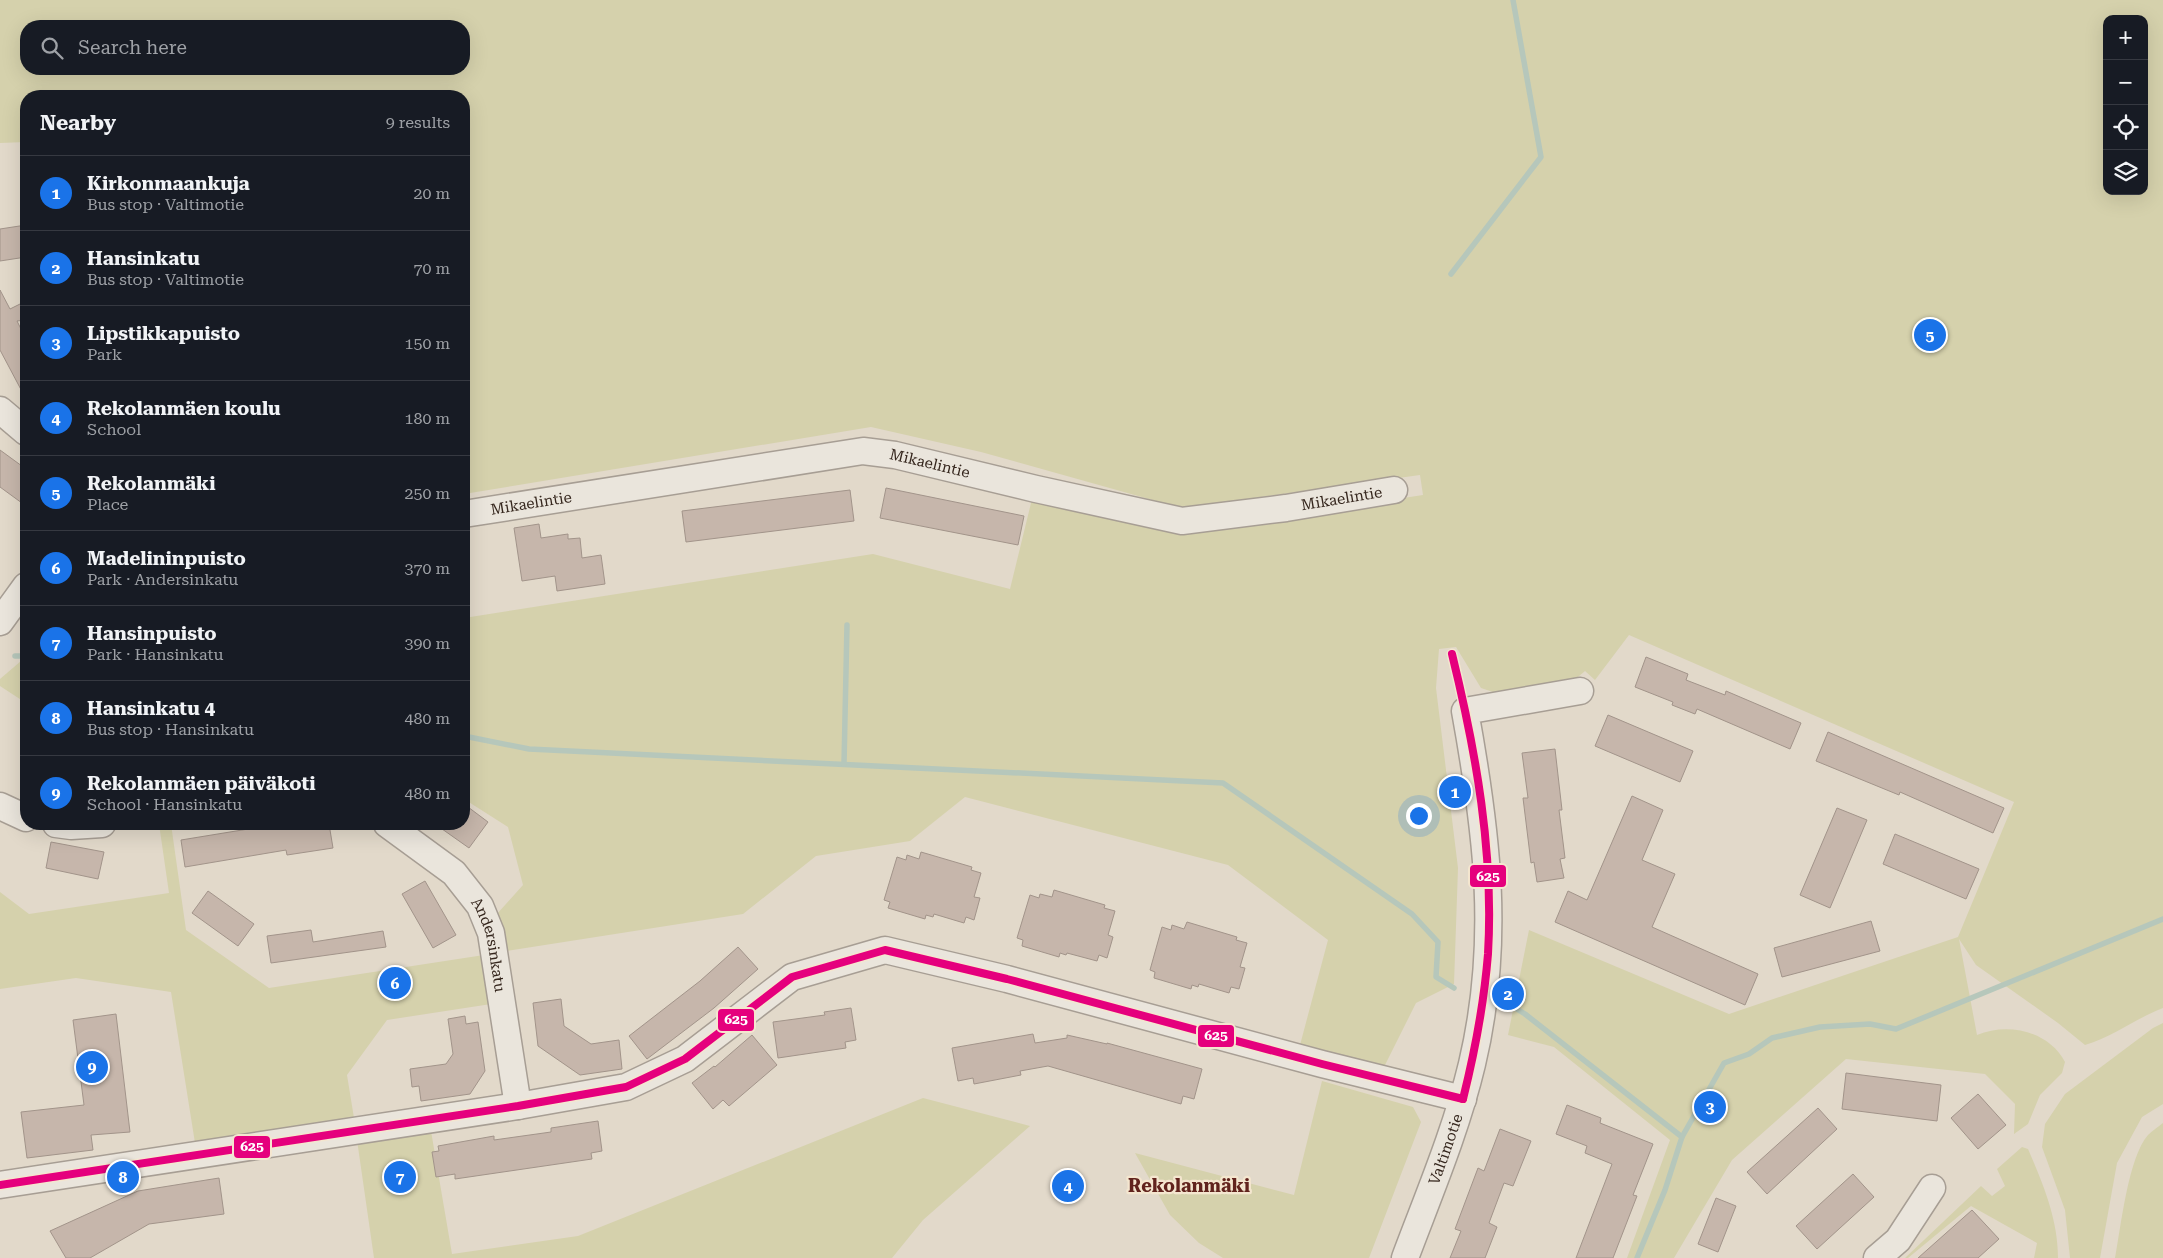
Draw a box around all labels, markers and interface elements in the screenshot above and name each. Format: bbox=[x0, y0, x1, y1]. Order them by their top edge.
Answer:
map controls bbox=[2103, 15, 2148, 195]
button: + bbox=[2103, 15, 2148, 60]
search box bbox=[20, 20, 470, 75]
icon: search bbox=[38, 34, 66, 62]
text: Search here bbox=[78, 36, 187, 59]
button: − bbox=[2103, 60, 2148, 105]
button: locate bbox=[2103, 105, 2148, 150]
text: Nearby bbox=[40, 111, 116, 135]
text: 9 results bbox=[386, 113, 450, 132]
button: layers bbox=[2103, 150, 2148, 195]
text: Kirkonmaankuja bbox=[87, 172, 250, 195]
text: 1 bbox=[52, 184, 60, 203]
text: 20 m bbox=[413, 184, 450, 203]
text: Bus stop · Valtimotie bbox=[87, 195, 244, 214]
text: Hansinkatu bbox=[87, 247, 200, 270]
text: 2 bbox=[52, 259, 60, 278]
text: 70 m bbox=[413, 259, 450, 278]
text: Bus stop · Valtimotie bbox=[87, 270, 244, 289]
pin: 5 bbox=[1914, 316, 1946, 354]
text: Lipstikkapuisto bbox=[87, 322, 240, 345]
text: 3 bbox=[52, 334, 60, 353]
text: 150 m bbox=[404, 334, 450, 353]
text: Park bbox=[87, 345, 122, 364]
text: Rekolanmäen koulu bbox=[87, 397, 281, 420]
text: 4 bbox=[52, 409, 60, 428]
text: 180 m bbox=[404, 409, 450, 428]
text: School bbox=[87, 420, 141, 439]
street label: Mikaelintie bbox=[888, 445, 972, 482]
text: Rekolanmäki bbox=[87, 472, 216, 495]
street label: Mikaelintie bbox=[1300, 483, 1384, 514]
text: 5 bbox=[52, 484, 60, 503]
text: 250 m bbox=[404, 484, 450, 503]
street label: Mikaelintie bbox=[489, 488, 573, 519]
text: Place bbox=[87, 495, 128, 514]
text: Madelininpuisto bbox=[87, 547, 246, 570]
text: 6 bbox=[52, 559, 60, 578]
text: 370 m bbox=[404, 559, 450, 578]
text: Park · Andersinkatu bbox=[87, 570, 238, 589]
text: Hansinpuisto bbox=[87, 622, 217, 645]
text: 7 bbox=[52, 634, 60, 653]
text: 390 m bbox=[404, 634, 450, 653]
text: Park · Hansinkatu bbox=[87, 645, 223, 664]
text: Hansinkatu 4 bbox=[87, 697, 215, 720]
text: 8 bbox=[52, 709, 60, 728]
text: 480 m bbox=[404, 709, 450, 728]
text: Bus stop · Hansinkatu bbox=[87, 720, 254, 739]
text: Rekolanmäen päiväkoti bbox=[87, 772, 316, 795]
pin: 1 bbox=[1439, 773, 1471, 811]
text: 9 bbox=[52, 784, 60, 803]
text: 480 m bbox=[404, 784, 450, 803]
text: School · Hansinkatu bbox=[87, 795, 242, 814]
your location bbox=[1406, 803, 1432, 829]
line badge: 625 bbox=[1469, 864, 1507, 888]
text: 625 bbox=[1476, 868, 1500, 884]
street label: Andersinkatu bbox=[467, 894, 509, 994]
pin: 6 bbox=[379, 964, 411, 1002]
pin: 2 bbox=[1492, 975, 1524, 1013]
line badge: 625 bbox=[717, 1008, 755, 1032]
text: 625 bbox=[724, 1011, 748, 1027]
line badge: 625 bbox=[1197, 1024, 1235, 1048]
text: 625 bbox=[1204, 1027, 1228, 1043]
pin: 9 bbox=[76, 1048, 108, 1086]
pin: 3 bbox=[1694, 1088, 1726, 1126]
street label: Valtimotie bbox=[1425, 1112, 1466, 1188]
line badge: 625 bbox=[233, 1135, 271, 1159]
text: 625 bbox=[240, 1138, 264, 1154]
pin: 8 bbox=[107, 1158, 139, 1196]
pin: 7 bbox=[384, 1158, 416, 1196]
pin: 4 bbox=[1052, 1167, 1084, 1205]
district label: Rekolanmäki bbox=[1128, 1175, 1250, 1196]

